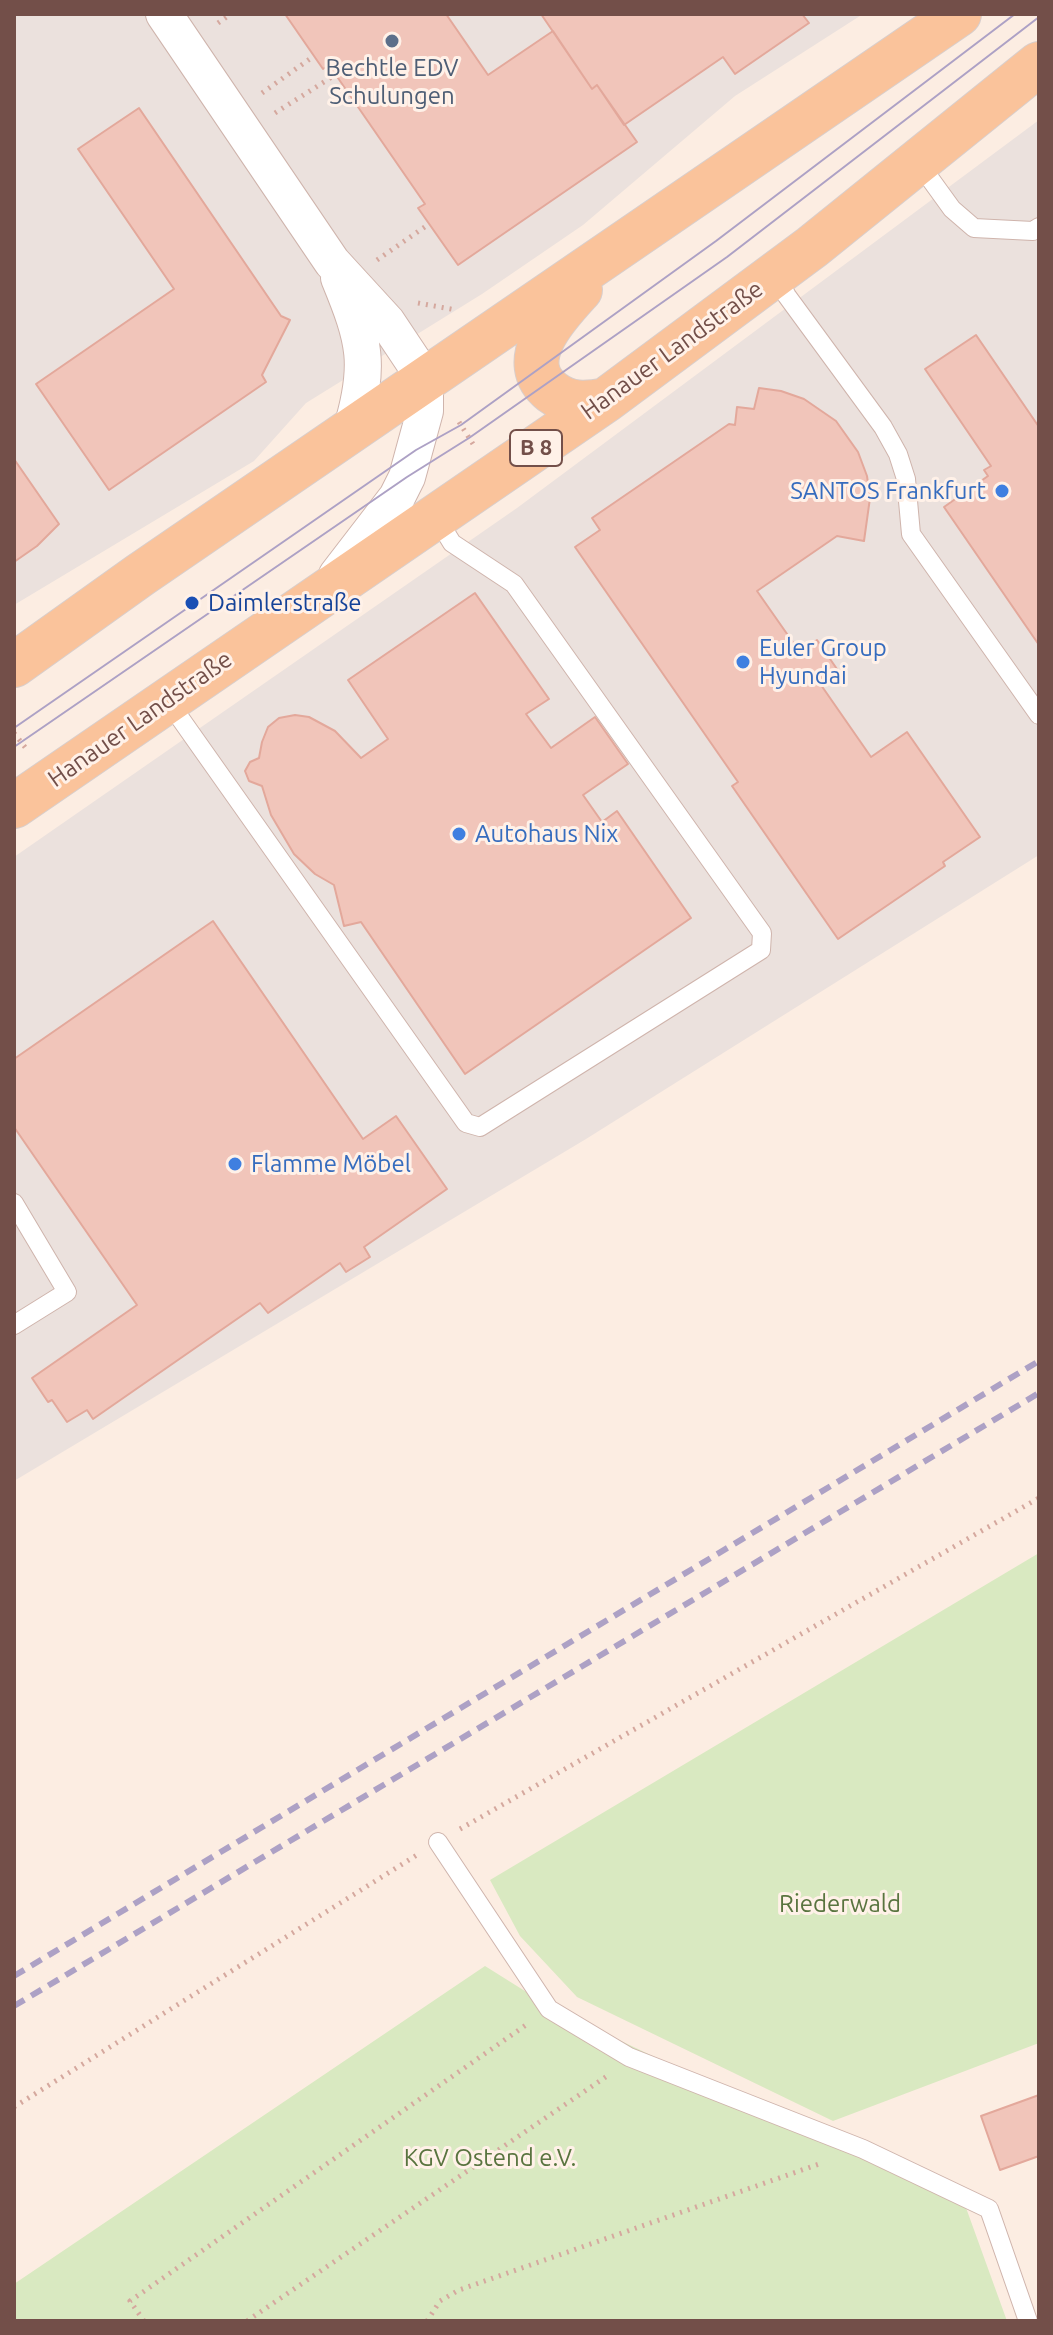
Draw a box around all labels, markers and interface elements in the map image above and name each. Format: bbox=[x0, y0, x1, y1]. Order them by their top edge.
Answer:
marker: Bechtle EDV Schulungen bbox=[383, 32, 401, 50]
place label: Bechtle EDV Schulungen bbox=[325, 54, 459, 110]
street label: Hanauer Landstraße bbox=[575, 274, 769, 426]
road number: B 8 bbox=[510, 430, 562, 466]
place label: SANTOS Frankfurt bbox=[790, 477, 986, 505]
marker: SANTOS Frankfurt bbox=[993, 482, 1011, 500]
place label: Daimlerstraße bbox=[208, 589, 361, 617]
marker: Daimlerstraße bbox=[183, 594, 201, 612]
place label: Euler Group Hyundai bbox=[759, 634, 887, 690]
street label: Hanauer Landstraße bbox=[42, 645, 238, 793]
marker: Euler Group Hyundai bbox=[734, 653, 752, 671]
place label: Autohaus Nix bbox=[475, 820, 618, 848]
marker: Autohaus Nix bbox=[450, 825, 468, 843]
place label: Flamme Möbel bbox=[251, 1150, 411, 1178]
marker: Flamme Möbel bbox=[226, 1155, 244, 1173]
park label: Riederwald bbox=[779, 1890, 901, 1918]
park label: KGV Ostend e.V. bbox=[404, 2144, 576, 2172]

